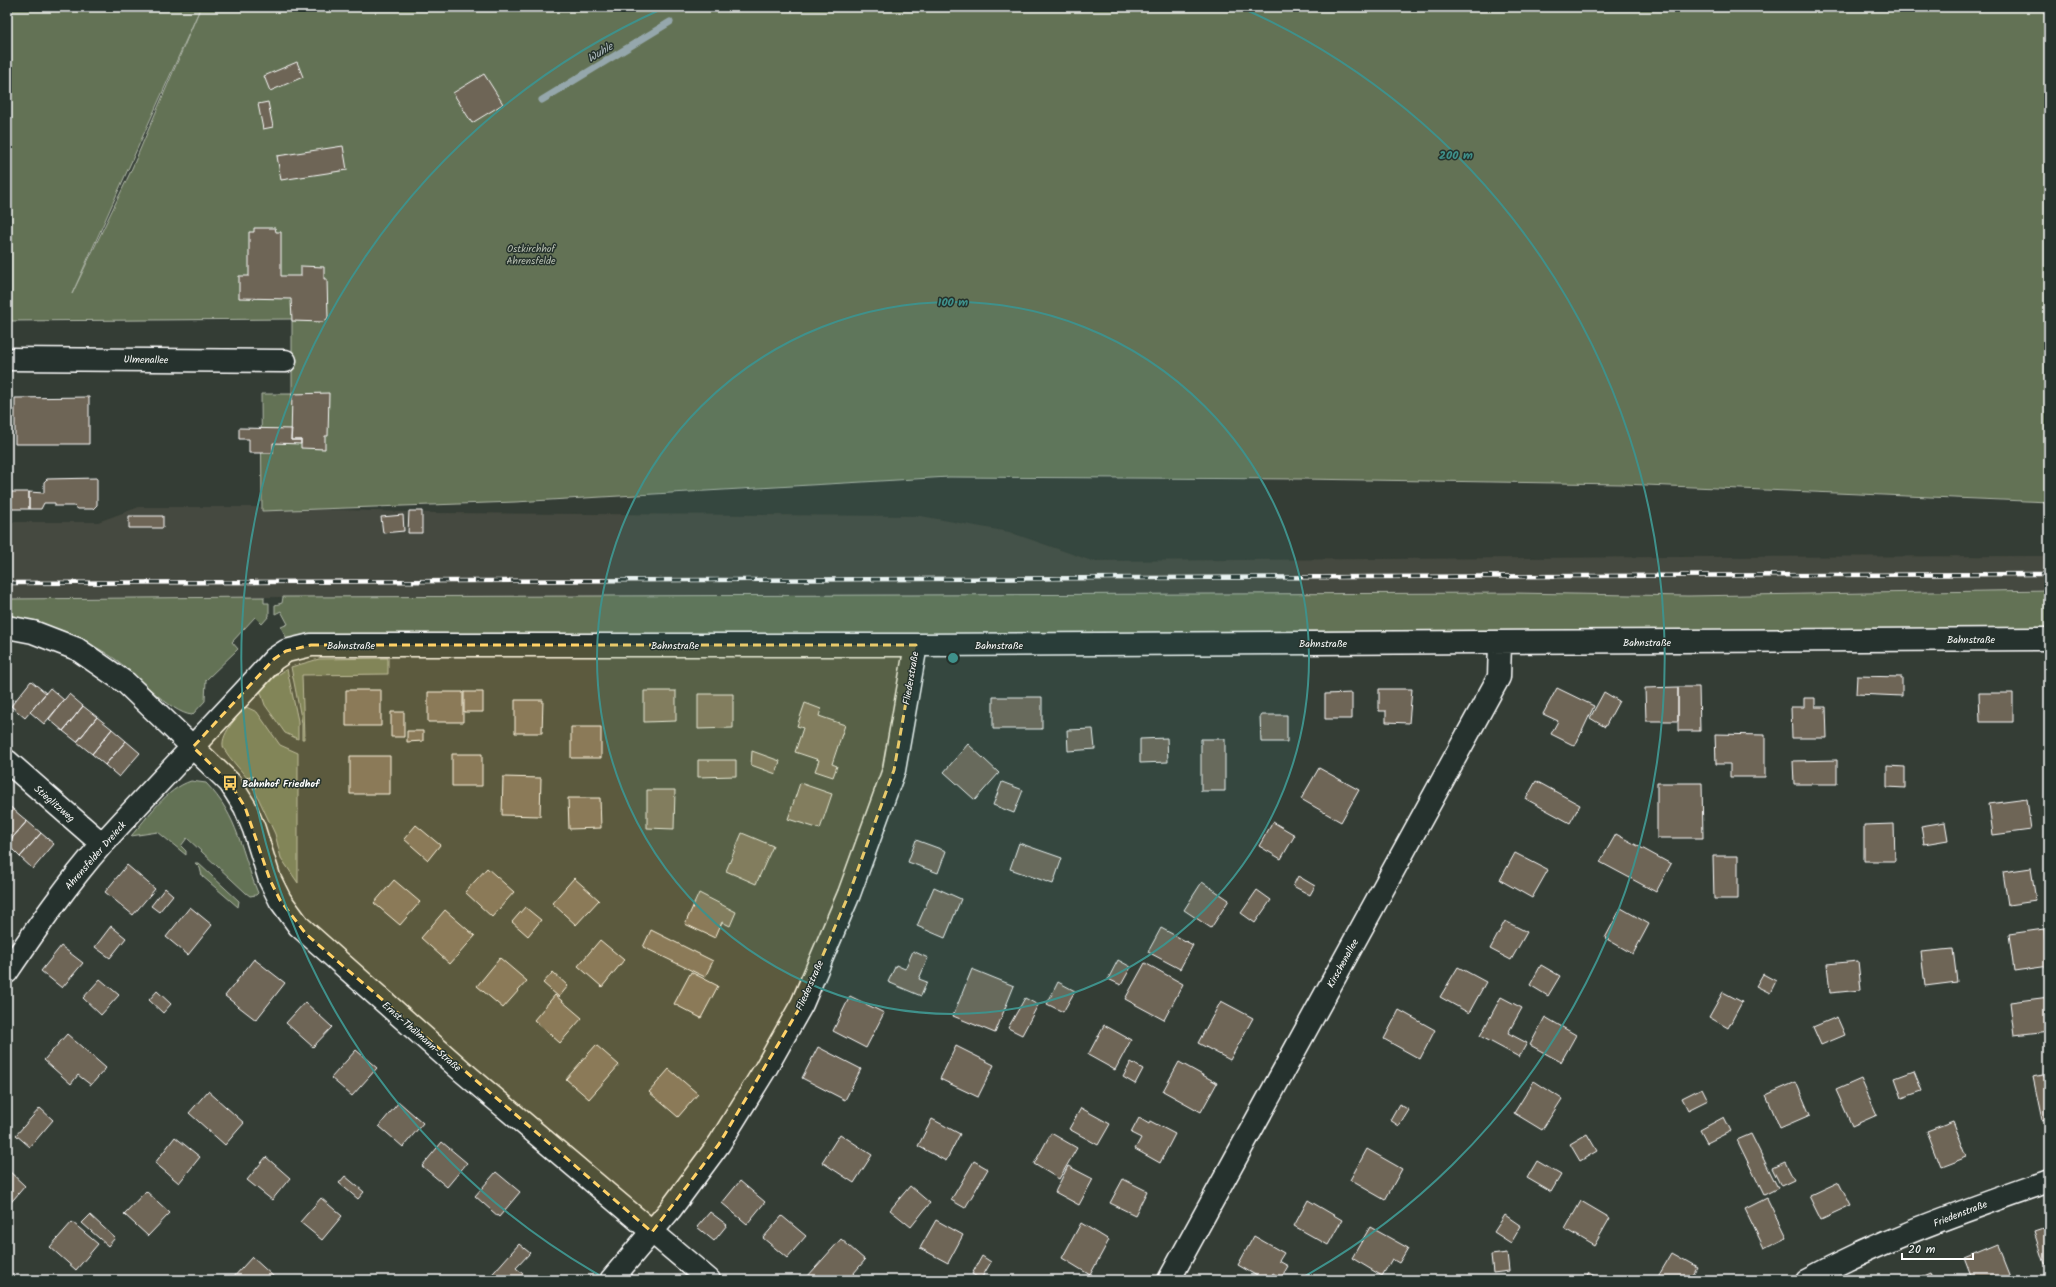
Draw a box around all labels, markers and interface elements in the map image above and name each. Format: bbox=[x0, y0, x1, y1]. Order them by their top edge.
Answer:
water label: Wuhle bbox=[584, 38, 618, 68]
text: 200 m bbox=[1439, 146, 1473, 165]
park label: Ostkirchhof Ahrensfelde bbox=[506, 241, 556, 269]
text: 100 m bbox=[938, 293, 968, 312]
street label: Ulmenallee bbox=[123, 352, 169, 368]
street label: Bahnstraße bbox=[1947, 632, 1996, 648]
street label: Bahnstraße bbox=[1623, 635, 1672, 651]
street label: Bahnstraße bbox=[1299, 636, 1348, 652]
street label: Bahnstraße bbox=[327, 638, 376, 654]
street label: Bahnstraße bbox=[651, 638, 700, 654]
street label: Bahnstraße bbox=[975, 638, 1024, 654]
street label: Fliederstraße bbox=[898, 650, 924, 706]
centre of rings bbox=[946, 651, 960, 665]
bus stop icon: Bahnhof Friedhof bbox=[221, 774, 239, 792]
place label: Bahnhof Friedhof bbox=[242, 776, 321, 792]
street label: Stieglitzweg bbox=[30, 781, 79, 826]
street label: Ahrensfelder Dreieck bbox=[61, 817, 130, 894]
street label: Kirschenallee bbox=[1323, 936, 1363, 991]
street label: Fliederstraße bbox=[792, 957, 828, 1013]
street label: Ernst-Thälmann-Straße bbox=[378, 998, 465, 1076]
street label: Friedenstraße bbox=[1931, 1196, 1990, 1232]
scale bar bbox=[1902, 1235, 1973, 1261]
text: 20 m bbox=[1908, 1240, 1936, 1259]

